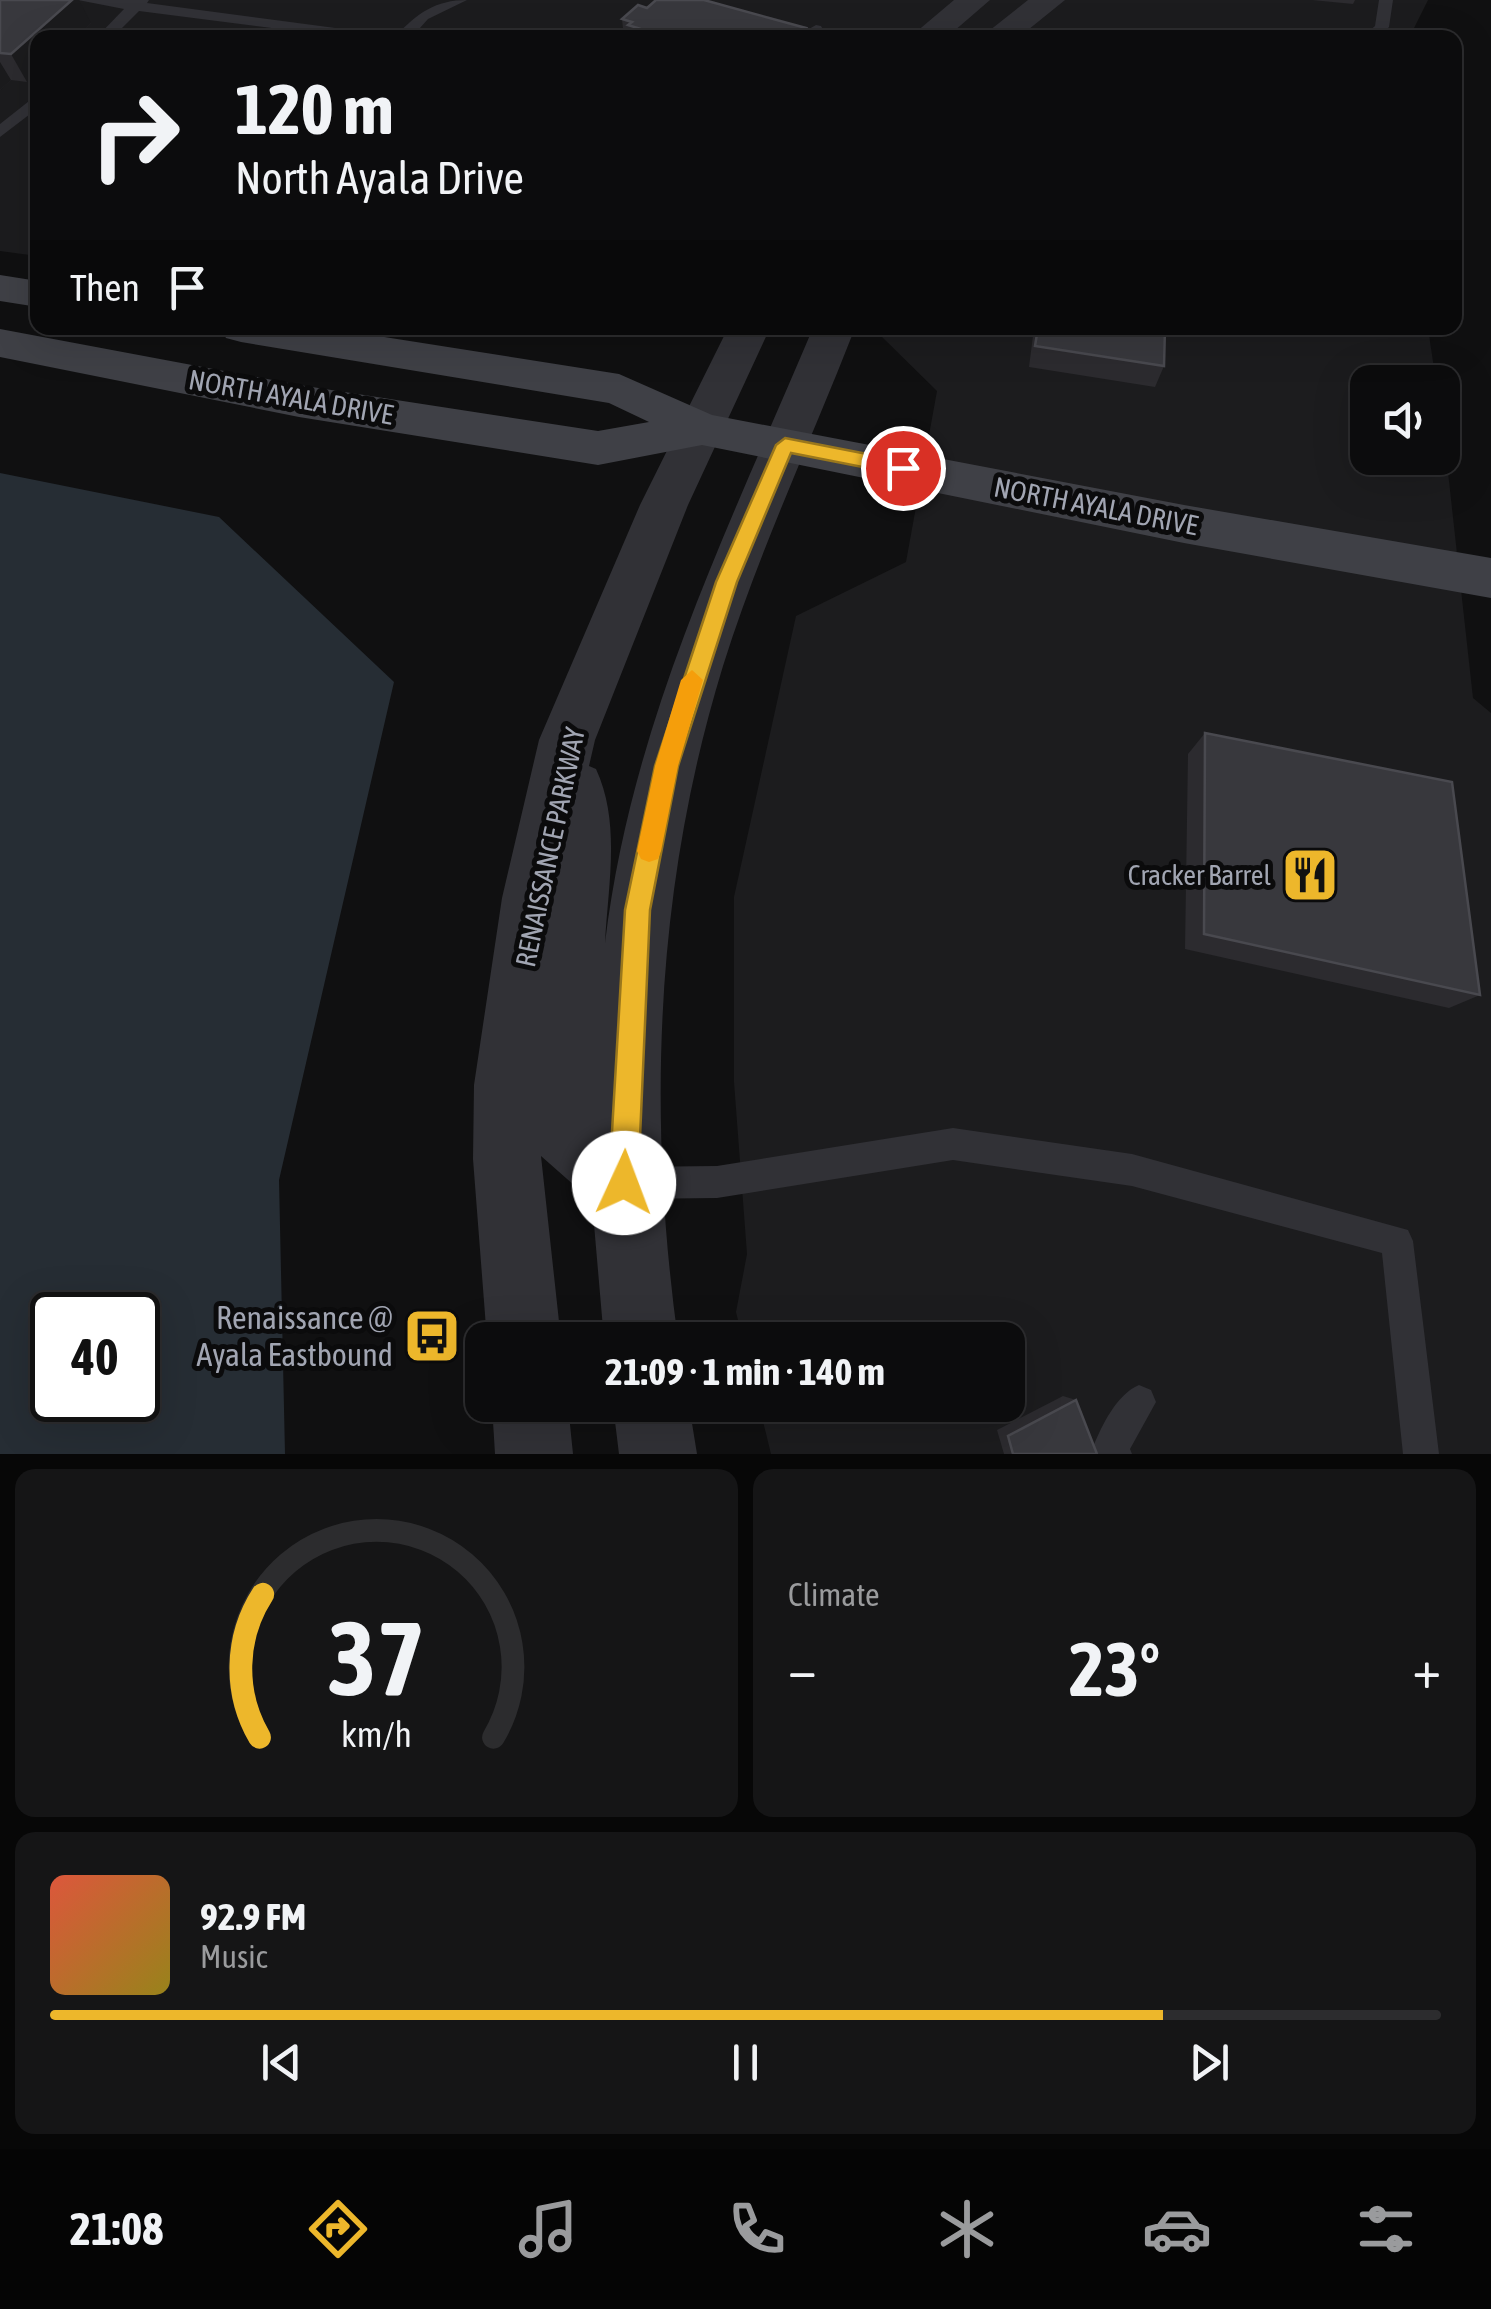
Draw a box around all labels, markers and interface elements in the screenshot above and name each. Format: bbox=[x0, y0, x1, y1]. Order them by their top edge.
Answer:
text: 120 m bbox=[235, 69, 394, 149]
icon: right bbox=[70, 70, 200, 200]
text: North Ayala Drive bbox=[235, 152, 524, 204]
icon: arrive bbox=[160, 260, 215, 315]
text: Then bbox=[70, 266, 140, 309]
street label: NORTH AYALA DRIVE bbox=[186, 363, 396, 431]
map controls bbox=[1350, 365, 1460, 475]
button: sound bbox=[1350, 365, 1460, 475]
pin bbox=[861, 426, 946, 511]
icon: arrive bbox=[876, 441, 931, 496]
street label: NORTH AYALA DRIVE bbox=[991, 471, 1201, 541]
street label: RENAISSANCE PARKWAY bbox=[509, 724, 591, 970]
restaurant icon: Cracker Barrel bbox=[1280, 845, 1340, 905]
place label: Cracker Barrel bbox=[1128, 859, 1272, 891]
position arrow bbox=[572, 1131, 676, 1235]
speed limit sign: 40 bbox=[30, 1292, 160, 1422]
place label: Renaissance @ Ayala Eastbound bbox=[196, 1299, 393, 1373]
bus stop icon: Renaissance @ Ayala Eastbound bbox=[402, 1306, 462, 1366]
text: 21:09 · 1 min · 140 m bbox=[605, 1350, 885, 1393]
text: Climate bbox=[788, 1576, 880, 1613]
text: 37 bbox=[328, 1598, 425, 1717]
text: 23° bbox=[1069, 1626, 1160, 1712]
text: − bbox=[788, 1637, 817, 1700]
text: + bbox=[1412, 1637, 1441, 1700]
text: km/h bbox=[341, 1714, 412, 1755]
text: 92.9 FM bbox=[200, 1895, 306, 1938]
text: Music bbox=[200, 1938, 267, 1975]
icon: previous bbox=[254, 2035, 309, 2090]
icon: pause bbox=[718, 2035, 773, 2090]
icon: next bbox=[1182, 2035, 1237, 2090]
icon: directions bbox=[303, 2194, 373, 2264]
icon: music bbox=[513, 2194, 583, 2264]
icon: phone bbox=[722, 2194, 792, 2264]
icon: climate bbox=[932, 2194, 1002, 2264]
icon: car bbox=[1142, 2194, 1212, 2264]
icon: filters bbox=[1351, 2194, 1421, 2264]
text: 21:08 bbox=[70, 2203, 163, 2255]

